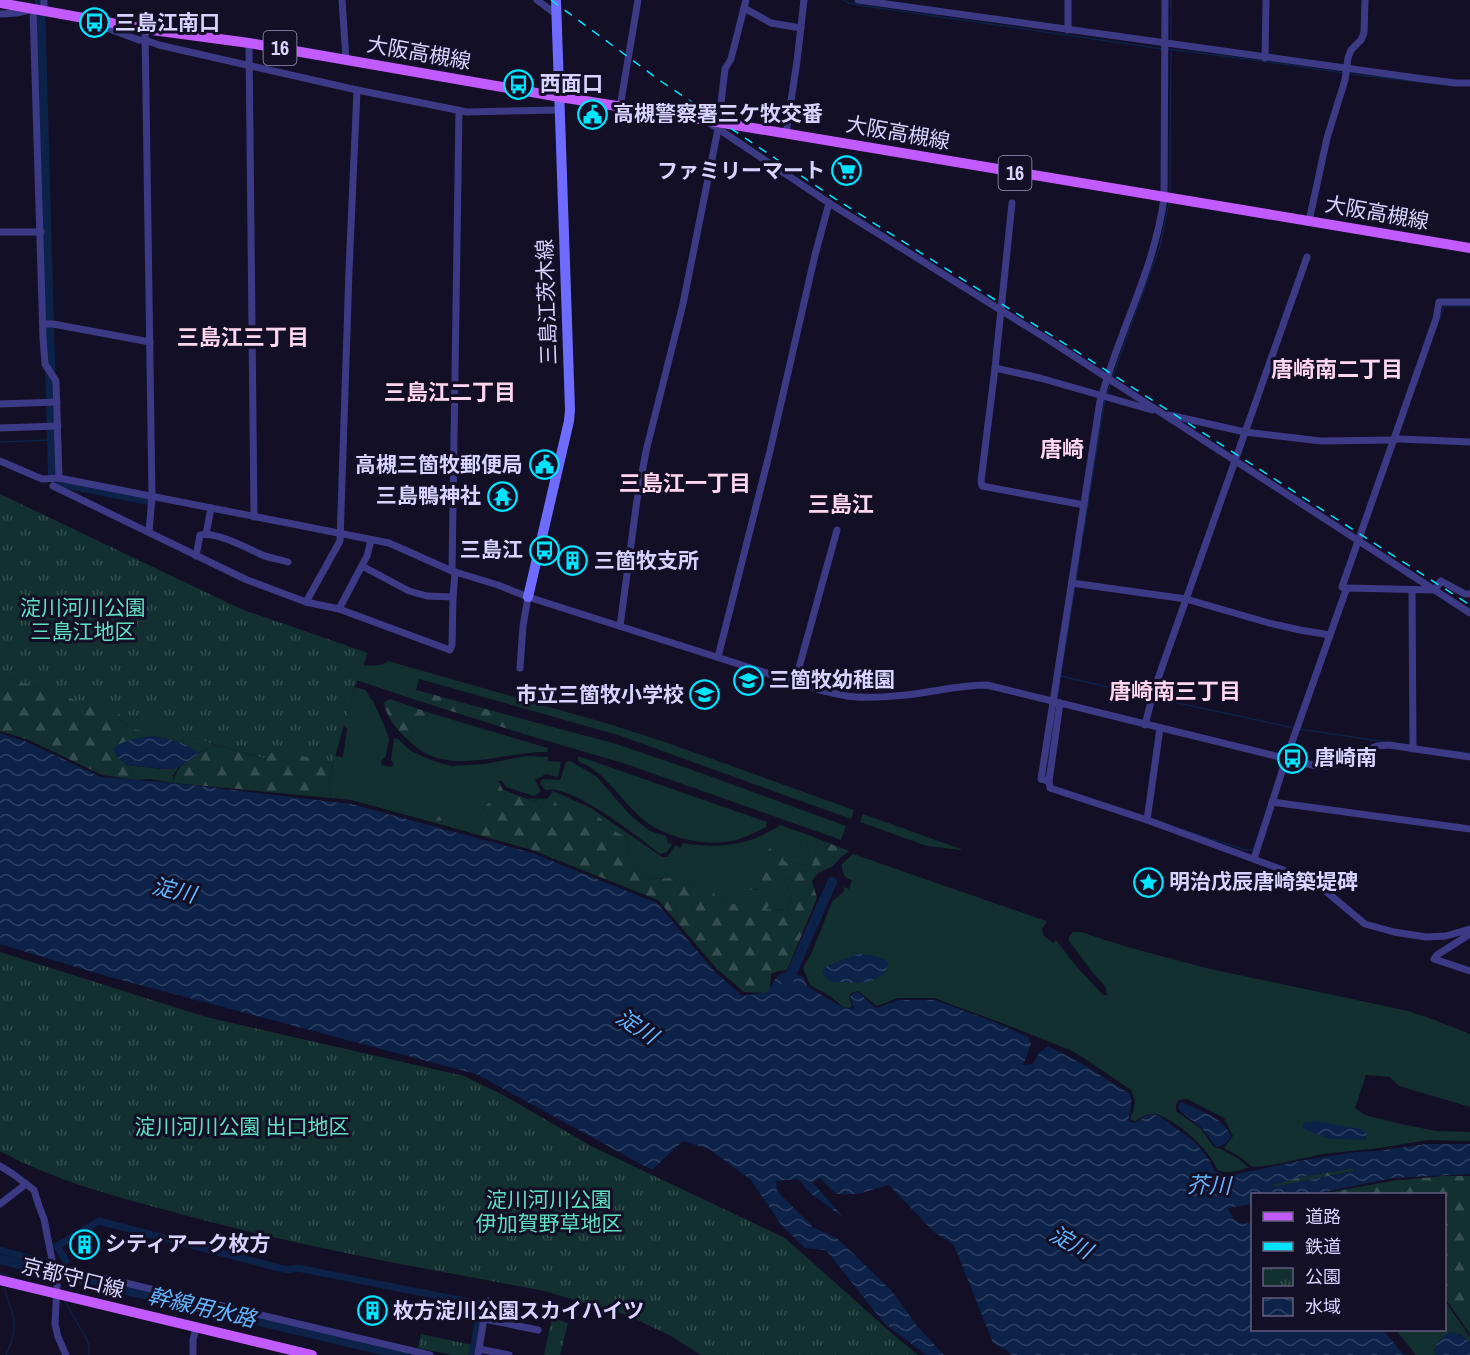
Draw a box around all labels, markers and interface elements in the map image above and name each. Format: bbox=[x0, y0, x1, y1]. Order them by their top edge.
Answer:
bus stop icon: 三島江南口 bbox=[78, 7, 110, 39]
place label: 三島江南口 bbox=[115, 8, 220, 37]
street label: 大阪高槻線 bbox=[365, 29, 473, 76]
road number: 16 bbox=[264, 31, 296, 65]
bus stop icon: 西面口 bbox=[503, 68, 535, 100]
place label: 西面口 bbox=[540, 69, 603, 98]
public building icon: 高槻警察署三ケ牧交番 bbox=[576, 98, 608, 130]
place label: 高槻警察署三ケ牧交番 bbox=[613, 99, 823, 128]
street label: 大阪高槻線 bbox=[844, 109, 952, 156]
supermarket icon: ファミリーマート bbox=[830, 155, 862, 187]
place label: ファミリーマート bbox=[657, 156, 825, 185]
road number: 16 bbox=[998, 156, 1032, 190]
street label: 大阪高槻線 bbox=[1323, 189, 1431, 236]
street label: 三島江茨木線 bbox=[530, 239, 563, 365]
district label: 三島江三丁目 bbox=[177, 322, 309, 352]
district label: 唐崎南二丁目 bbox=[1271, 354, 1403, 384]
district label: 三島江二丁目 bbox=[384, 377, 516, 407]
district label: 唐崎 bbox=[1040, 434, 1084, 464]
public building icon: 高槻三箇牧郵便局 bbox=[528, 449, 560, 481]
place label: 高槻三箇牧郵便局 bbox=[355, 450, 523, 479]
district label: 三島江一丁目 bbox=[619, 468, 751, 498]
temple icon: 三島鴨神社 bbox=[486, 480, 518, 512]
place label: 三島鴨神社 bbox=[376, 481, 481, 510]
district label: 三島江 bbox=[808, 489, 874, 519]
bus stop icon: 三島江 bbox=[528, 534, 560, 566]
place label: 三島江 bbox=[460, 535, 523, 564]
building icon: 三箇牧支所 bbox=[557, 545, 589, 577]
place label: 三箇牧支所 bbox=[594, 546, 699, 575]
park label: 淀川河川公園 三島江地区 bbox=[20, 593, 146, 646]
school or university icon: 三箇牧幼稚園 bbox=[732, 664, 764, 696]
place label: 三箇牧幼稚園 bbox=[769, 665, 895, 694]
district label: 唐崎南三丁目 bbox=[1109, 676, 1241, 706]
school or university icon: 市立三箇牧小学校 bbox=[689, 679, 721, 711]
place label: 市立三箇牧小学校 bbox=[516, 680, 684, 709]
bus stop icon: 唐崎南 bbox=[1277, 742, 1309, 774]
place label: 唐崎南 bbox=[1314, 743, 1377, 772]
place icon: 明治戊辰唐崎築堤碑 bbox=[1132, 866, 1164, 898]
place label: 明治戊辰唐崎築堤碑 bbox=[1169, 867, 1358, 896]
water label: 淀川 bbox=[149, 870, 201, 910]
water label: 淀川 bbox=[610, 1001, 665, 1052]
park label: 淀川河川公園 出口地区 bbox=[135, 1112, 349, 1141]
water label: 芥川 bbox=[1187, 1170, 1233, 1200]
park label: 淀川河川公園 伊加賀野草地区 bbox=[476, 1185, 623, 1238]
legend bbox=[1251, 1193, 1446, 1331]
text: 道路 bbox=[1305, 1204, 1341, 1229]
water label: 淀川 bbox=[1045, 1218, 1099, 1267]
building icon: シティアーク枚方 bbox=[68, 1228, 100, 1260]
place label: シティアーク枚方 bbox=[105, 1229, 270, 1258]
text: 鉄道 bbox=[1305, 1234, 1341, 1259]
street label: 京都守口線 bbox=[19, 1251, 128, 1304]
text: 公園 bbox=[1305, 1264, 1341, 1289]
water label: 幹線用水路 bbox=[145, 1280, 261, 1334]
text: 水域 bbox=[1305, 1294, 1341, 1319]
building icon: 枚方淀川公園スカイハイツ bbox=[356, 1295, 388, 1327]
place label: 枚方淀川公園スカイハイツ bbox=[393, 1296, 644, 1325]

